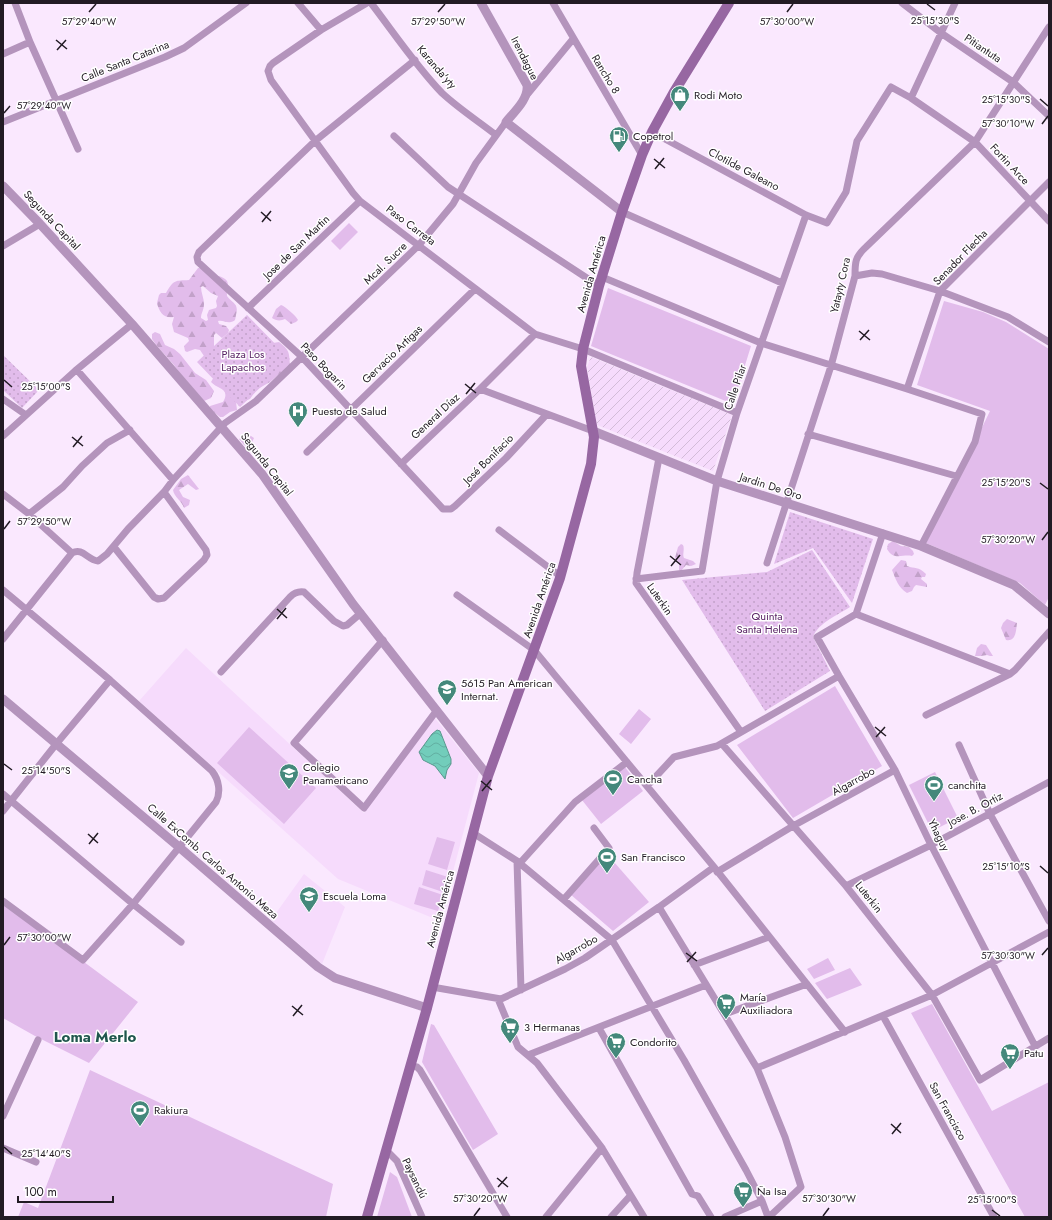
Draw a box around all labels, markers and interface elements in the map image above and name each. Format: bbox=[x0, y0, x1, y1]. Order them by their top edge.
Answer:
text: 25°15'30"S bbox=[911, 13, 960, 28]
text: 57°29'40"W bbox=[62, 14, 116, 29]
text: 57°29'50"W bbox=[411, 14, 465, 29]
text: 57°30'00"W bbox=[760, 14, 814, 29]
street label: Pitiantuta bbox=[961, 30, 1005, 66]
street label: Irendague bbox=[507, 33, 543, 83]
street label: Calle Santa Catarina bbox=[79, 36, 171, 86]
street label: Karanda'yty bbox=[414, 42, 461, 92]
street label: Rancho 8 bbox=[588, 51, 624, 97]
shop icon: Rodi Moto bbox=[669, 84, 691, 112]
place label: Rodi Moto bbox=[694, 87, 742, 103]
text: 25°15'30"S bbox=[982, 92, 1031, 107]
text: 57°29'40"W bbox=[17, 98, 71, 113]
text: 57°30'10"W bbox=[981, 116, 1035, 131]
fuel station icon: Copetrol bbox=[608, 125, 630, 153]
place label: Copetrol bbox=[633, 128, 673, 144]
street label: Fortin Arce bbox=[987, 140, 1034, 188]
street label: Clotilde Galeano bbox=[706, 144, 782, 194]
street label: Segunda Capital bbox=[20, 186, 84, 254]
street label: Paso Carreta bbox=[383, 201, 439, 249]
street label: Jose de San Martin bbox=[258, 211, 333, 284]
street label: Senador Flecha bbox=[929, 225, 991, 289]
street label: Avenida América bbox=[572, 234, 610, 314]
street label: Mcal. Sucre bbox=[360, 238, 411, 288]
street label: Yatayty Cora bbox=[826, 256, 854, 314]
street label: Gervacio Artigas bbox=[358, 321, 426, 387]
street label: Paso Bogarin bbox=[297, 339, 351, 393]
park label: Plaza Los Lapachos bbox=[221, 346, 265, 375]
street label: Calle Pilar bbox=[720, 362, 750, 412]
text: 25°15'00"S bbox=[21, 379, 71, 394]
street label: General Díaz bbox=[407, 389, 463, 443]
hospital icon: Puesto de Salud bbox=[287, 400, 309, 428]
place label: Puesto de Salud bbox=[312, 403, 387, 419]
street label: Segunda Capital bbox=[237, 429, 297, 499]
street label: José Bonifacio bbox=[458, 430, 517, 489]
street label: Jardin De Oro bbox=[736, 468, 804, 504]
text: 25°15'20"S bbox=[982, 475, 1031, 490]
text: 57°29'50"W bbox=[17, 514, 71, 529]
text: 57°30'20"W bbox=[981, 532, 1035, 547]
street label: Avenida América bbox=[519, 560, 559, 640]
street label: Luterkin bbox=[643, 580, 677, 618]
park label: Quinta Santa Helena bbox=[736, 608, 798, 637]
place label: 5615 Pan American Internat. bbox=[461, 675, 553, 704]
school or university icon: 5615 Pan American Internat. bbox=[436, 678, 458, 706]
place label: Colegio Panamericano bbox=[303, 759, 368, 788]
school or university icon: Colegio Panamericano bbox=[278, 762, 300, 790]
text: 25°14'50"S bbox=[21, 763, 71, 778]
street label: Algarrobo bbox=[829, 763, 877, 799]
sports icon: Cancha bbox=[602, 768, 624, 796]
place label: Cancha bbox=[627, 771, 662, 787]
sports icon: canchita bbox=[923, 774, 945, 802]
place label: canchita bbox=[948, 777, 986, 793]
street label: Jose. B. Ortiz bbox=[943, 788, 1005, 831]
street label: Calle ExComb. Carlos Antonio Meza bbox=[144, 799, 282, 923]
street label: Yhaguy bbox=[924, 816, 954, 854]
sports icon: San Francisco bbox=[596, 846, 618, 874]
place label: San Francisco bbox=[621, 849, 685, 865]
text: 25°15'10"S bbox=[982, 859, 1030, 874]
street label: Avenida América bbox=[422, 869, 458, 949]
street label: Luterkin bbox=[852, 878, 886, 916]
school or university icon: Escuela Loma bbox=[298, 885, 320, 913]
place label: Escuela Loma bbox=[323, 888, 386, 904]
text: 57°30'00"W bbox=[17, 930, 71, 945]
street label: Algarrobo bbox=[552, 930, 600, 968]
text: 57°30'30"W bbox=[981, 948, 1035, 963]
place label: María Auxiliadora bbox=[740, 989, 792, 1018]
supermarket icon: María Auxiliadora bbox=[715, 992, 737, 1020]
supermarket icon: 3 Hermanas bbox=[499, 1016, 521, 1044]
place label: 3 Hermanas bbox=[524, 1019, 581, 1035]
district label: Loma Merlo bbox=[54, 1026, 136, 1048]
supermarket icon: Condorito bbox=[605, 1031, 627, 1059]
place label: Condorito bbox=[630, 1034, 677, 1050]
supermarket icon: Patu bbox=[999, 1042, 1021, 1070]
place label: Patu bbox=[1024, 1045, 1043, 1061]
street label: San Francisco bbox=[925, 1079, 971, 1143]
sports icon: Rakiura bbox=[129, 1099, 151, 1127]
place label: Rakiura bbox=[154, 1102, 188, 1118]
text: 25°14'40"S bbox=[21, 1146, 71, 1161]
street label: Paysandú bbox=[398, 1155, 432, 1201]
scale bar bbox=[18, 1178, 113, 1204]
supermarket icon: Ña Isa bbox=[732, 1180, 754, 1208]
text: 100 m bbox=[24, 1183, 57, 1201]
place label: Ña Isa bbox=[757, 1183, 787, 1199]
text: 57°30'20"W bbox=[453, 1191, 507, 1206]
text: 57°30'30"W bbox=[802, 1191, 856, 1206]
text: 25°15'00"S bbox=[967, 1192, 1017, 1207]

